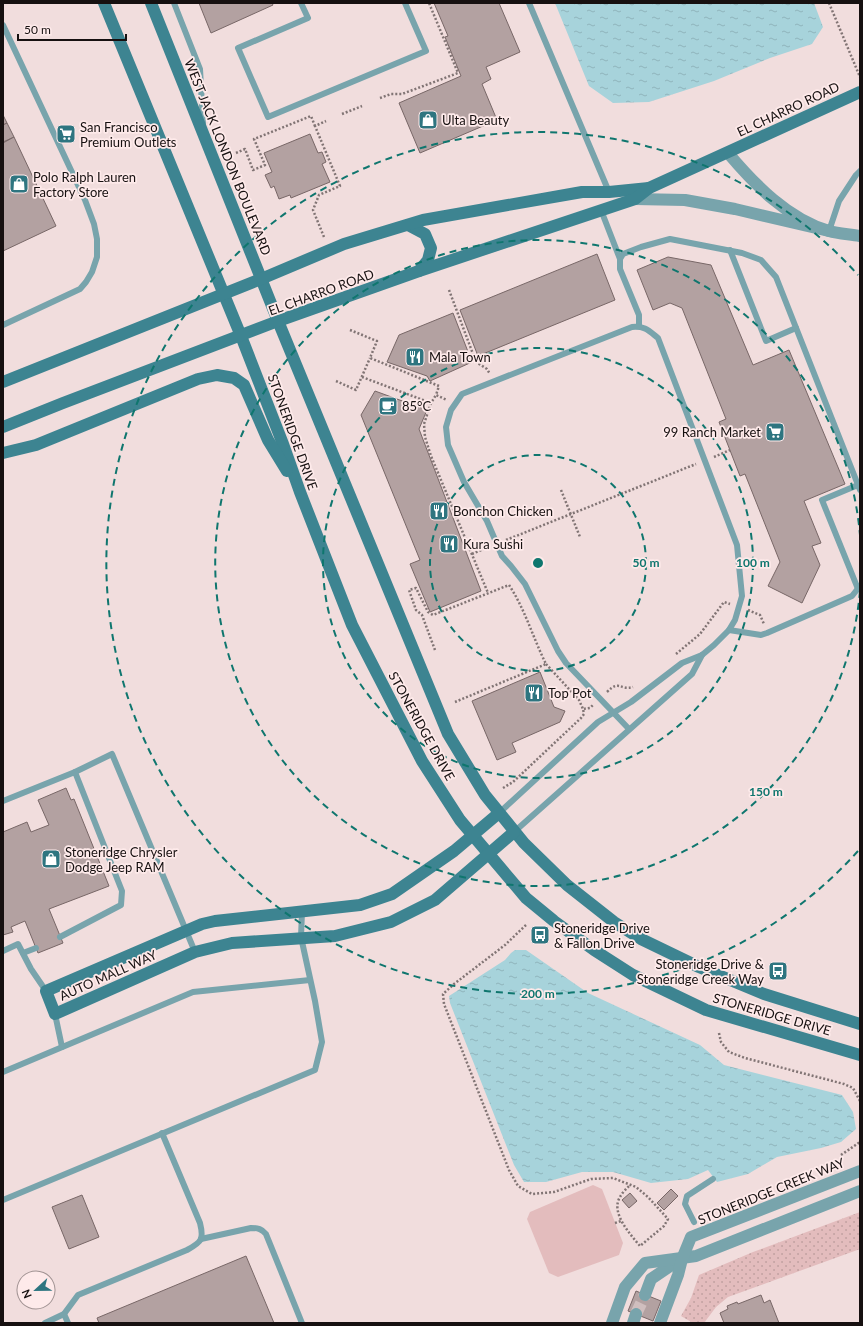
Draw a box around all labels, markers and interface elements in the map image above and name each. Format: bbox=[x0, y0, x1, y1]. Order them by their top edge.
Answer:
scale bar bbox=[18, 16, 126, 42]
text: 50 m bbox=[24, 22, 51, 37]
street label: WEST JACK LONDON BOULEVARD bbox=[181, 56, 275, 258]
street label: EL CHARRO ROAD bbox=[734, 78, 842, 140]
shop icon: Ulta Beauty bbox=[417, 109, 439, 131]
place label: Ulta Beauty bbox=[442, 112, 509, 128]
place label: San Francisco Premium Outlets bbox=[80, 119, 177, 150]
supermarket icon: San Francisco Premium Outlets bbox=[55, 123, 77, 145]
place label: Polo Ralph Lauren Factory Store bbox=[33, 169, 136, 200]
shop icon: Polo Ralph Lauren Factory Store bbox=[8, 173, 30, 195]
street label: EL CHARRO ROAD bbox=[266, 265, 376, 319]
restaurant icon: Mala Town bbox=[404, 346, 426, 368]
place label: Mala Town bbox=[429, 349, 491, 365]
street label: STONERIDGE DRIVE bbox=[265, 372, 321, 492]
cafe icon: 85°C bbox=[377, 395, 399, 417]
place label: 85°C bbox=[402, 398, 431, 414]
supermarket icon: 99 Ranch Market bbox=[764, 421, 786, 443]
place label: 99 Ranch Market bbox=[663, 424, 761, 440]
restaurant icon: Bonchon Chicken bbox=[428, 500, 450, 522]
place label: Bonchon Chicken bbox=[453, 503, 553, 519]
restaurant icon: Kura Sushi bbox=[438, 533, 460, 555]
place label: Kura Sushi bbox=[463, 536, 523, 552]
text: 50 m bbox=[633, 555, 659, 570]
text: 100 m bbox=[736, 555, 770, 570]
centre of rings bbox=[531, 556, 545, 570]
street label: STONERIDGE DRIVE bbox=[385, 669, 459, 783]
restaurant icon: Top Pot bbox=[523, 682, 545, 704]
place label: Top Pot bbox=[548, 685, 592, 701]
text: 150 m bbox=[749, 784, 783, 799]
place label: Stoneridge Chrysler Dodge Jeep RAM bbox=[65, 844, 178, 875]
shop icon: Stoneridge Chrysler Dodge Jeep RAM bbox=[40, 848, 62, 870]
place label: Stoneridge Drive & Fallon Drive bbox=[554, 920, 650, 951]
bus stop icon: Stoneridge Drive & Fallon Drive bbox=[529, 924, 551, 946]
street label: AUTO MALL WAY bbox=[57, 946, 160, 1004]
place label: Stoneridge Drive & Stoneridge Creek Way bbox=[637, 956, 765, 987]
bus stop icon: Stoneridge Drive & Stoneridge Creek Way bbox=[767, 960, 789, 982]
text: 200 m bbox=[521, 986, 555, 1001]
street label: STONERIDGE DRIVE bbox=[711, 989, 833, 1039]
street label: STONERIDGE CREEK WAY bbox=[695, 1154, 847, 1228]
north arrow bbox=[16, 1270, 56, 1310]
text: N bbox=[19, 1288, 34, 1300]

